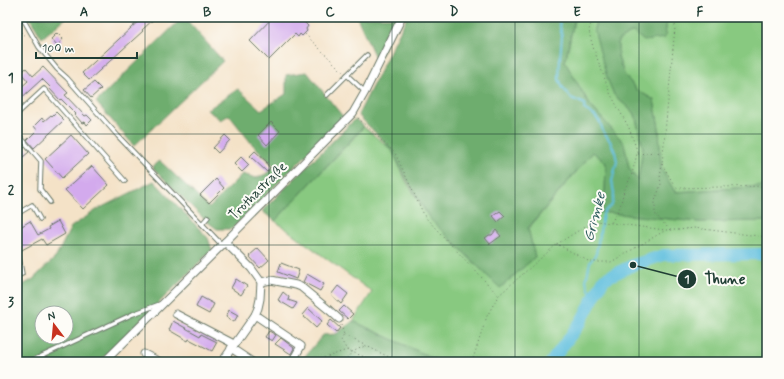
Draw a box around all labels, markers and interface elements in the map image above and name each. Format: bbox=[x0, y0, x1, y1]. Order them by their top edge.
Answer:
text: A bbox=[80, 4, 88, 21]
text: B bbox=[203, 4, 212, 21]
text: C bbox=[325, 4, 335, 21]
text: D bbox=[450, 4, 459, 21]
text: E bbox=[573, 4, 581, 21]
text: F bbox=[697, 4, 704, 21]
scale bar bbox=[36, 34, 137, 60]
text: 100 m bbox=[42, 41, 74, 57]
text: 1 bbox=[8, 70, 14, 87]
street label: Trothastraße bbox=[225, 158, 291, 224]
text: 2 bbox=[8, 182, 15, 199]
water label: Grimke bbox=[579, 189, 611, 244]
callout: Thune bbox=[677, 265, 754, 292]
text: Thune bbox=[705, 270, 746, 290]
text: 1 bbox=[684, 272, 690, 288]
text: 3 bbox=[8, 294, 14, 311]
north arrow bbox=[34, 305, 74, 345]
text: N bbox=[46, 309, 57, 324]

